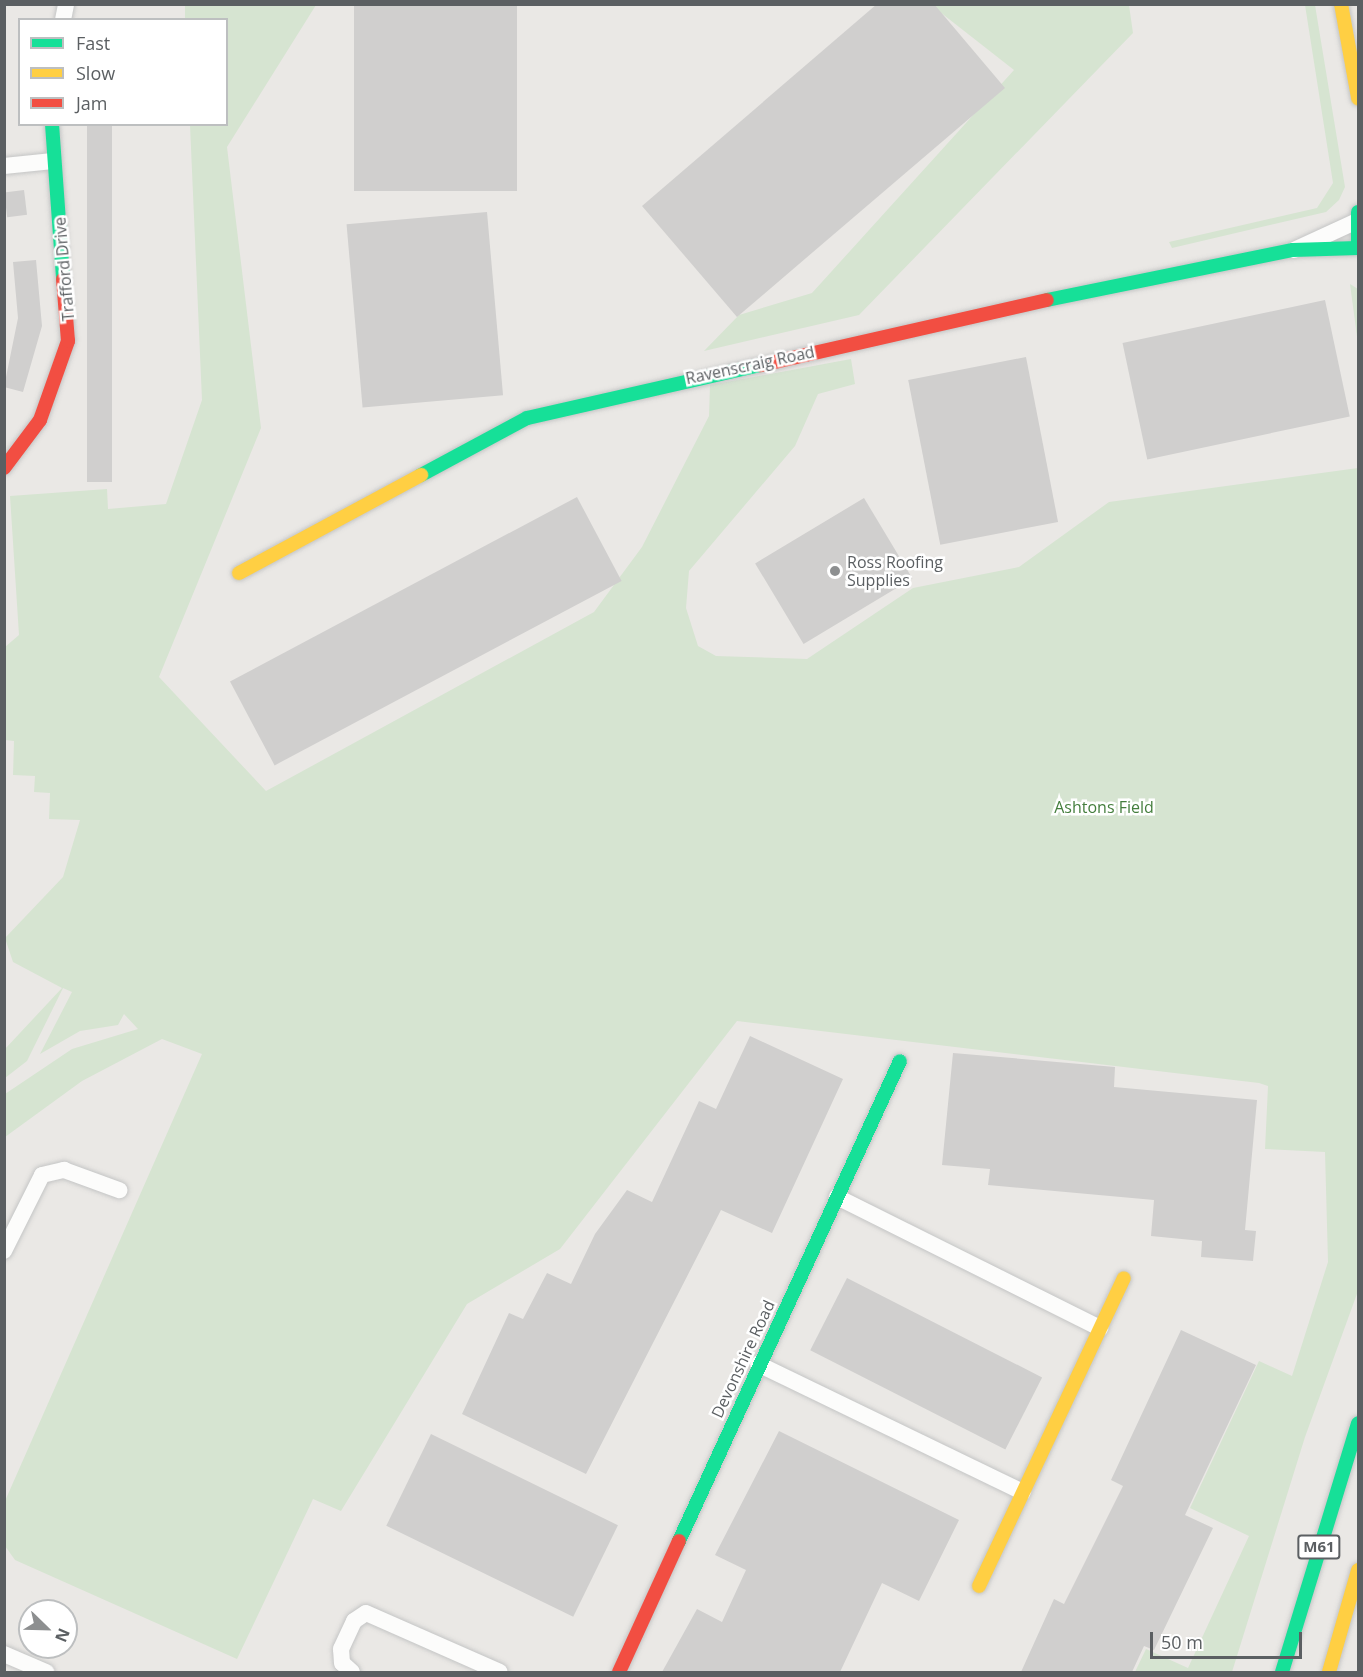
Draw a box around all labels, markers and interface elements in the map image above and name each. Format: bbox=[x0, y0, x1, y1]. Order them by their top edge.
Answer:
legend bbox=[18, 18, 228, 126]
text: Fast bbox=[76, 31, 110, 55]
text: Slow bbox=[76, 61, 115, 85]
text: Jam bbox=[76, 91, 108, 115]
street label: Trafford Drive bbox=[50, 216, 78, 322]
street label: Ravenscraig Road bbox=[684, 342, 816, 388]
place label: Ross Roofing Supplies bbox=[847, 552, 943, 590]
marker: Ross Roofing Supplies bbox=[828, 564, 842, 578]
park label: Ashtons Field bbox=[1054, 797, 1154, 817]
street label: Devonshire Road bbox=[707, 1297, 779, 1421]
road number: M61 bbox=[1296, 1535, 1342, 1559]
north arrow bbox=[18, 1599, 78, 1659]
scale bar bbox=[1153, 1620, 1304, 1658]
text: N bbox=[50, 1625, 75, 1646]
text: 50 m bbox=[1161, 1630, 1203, 1654]

